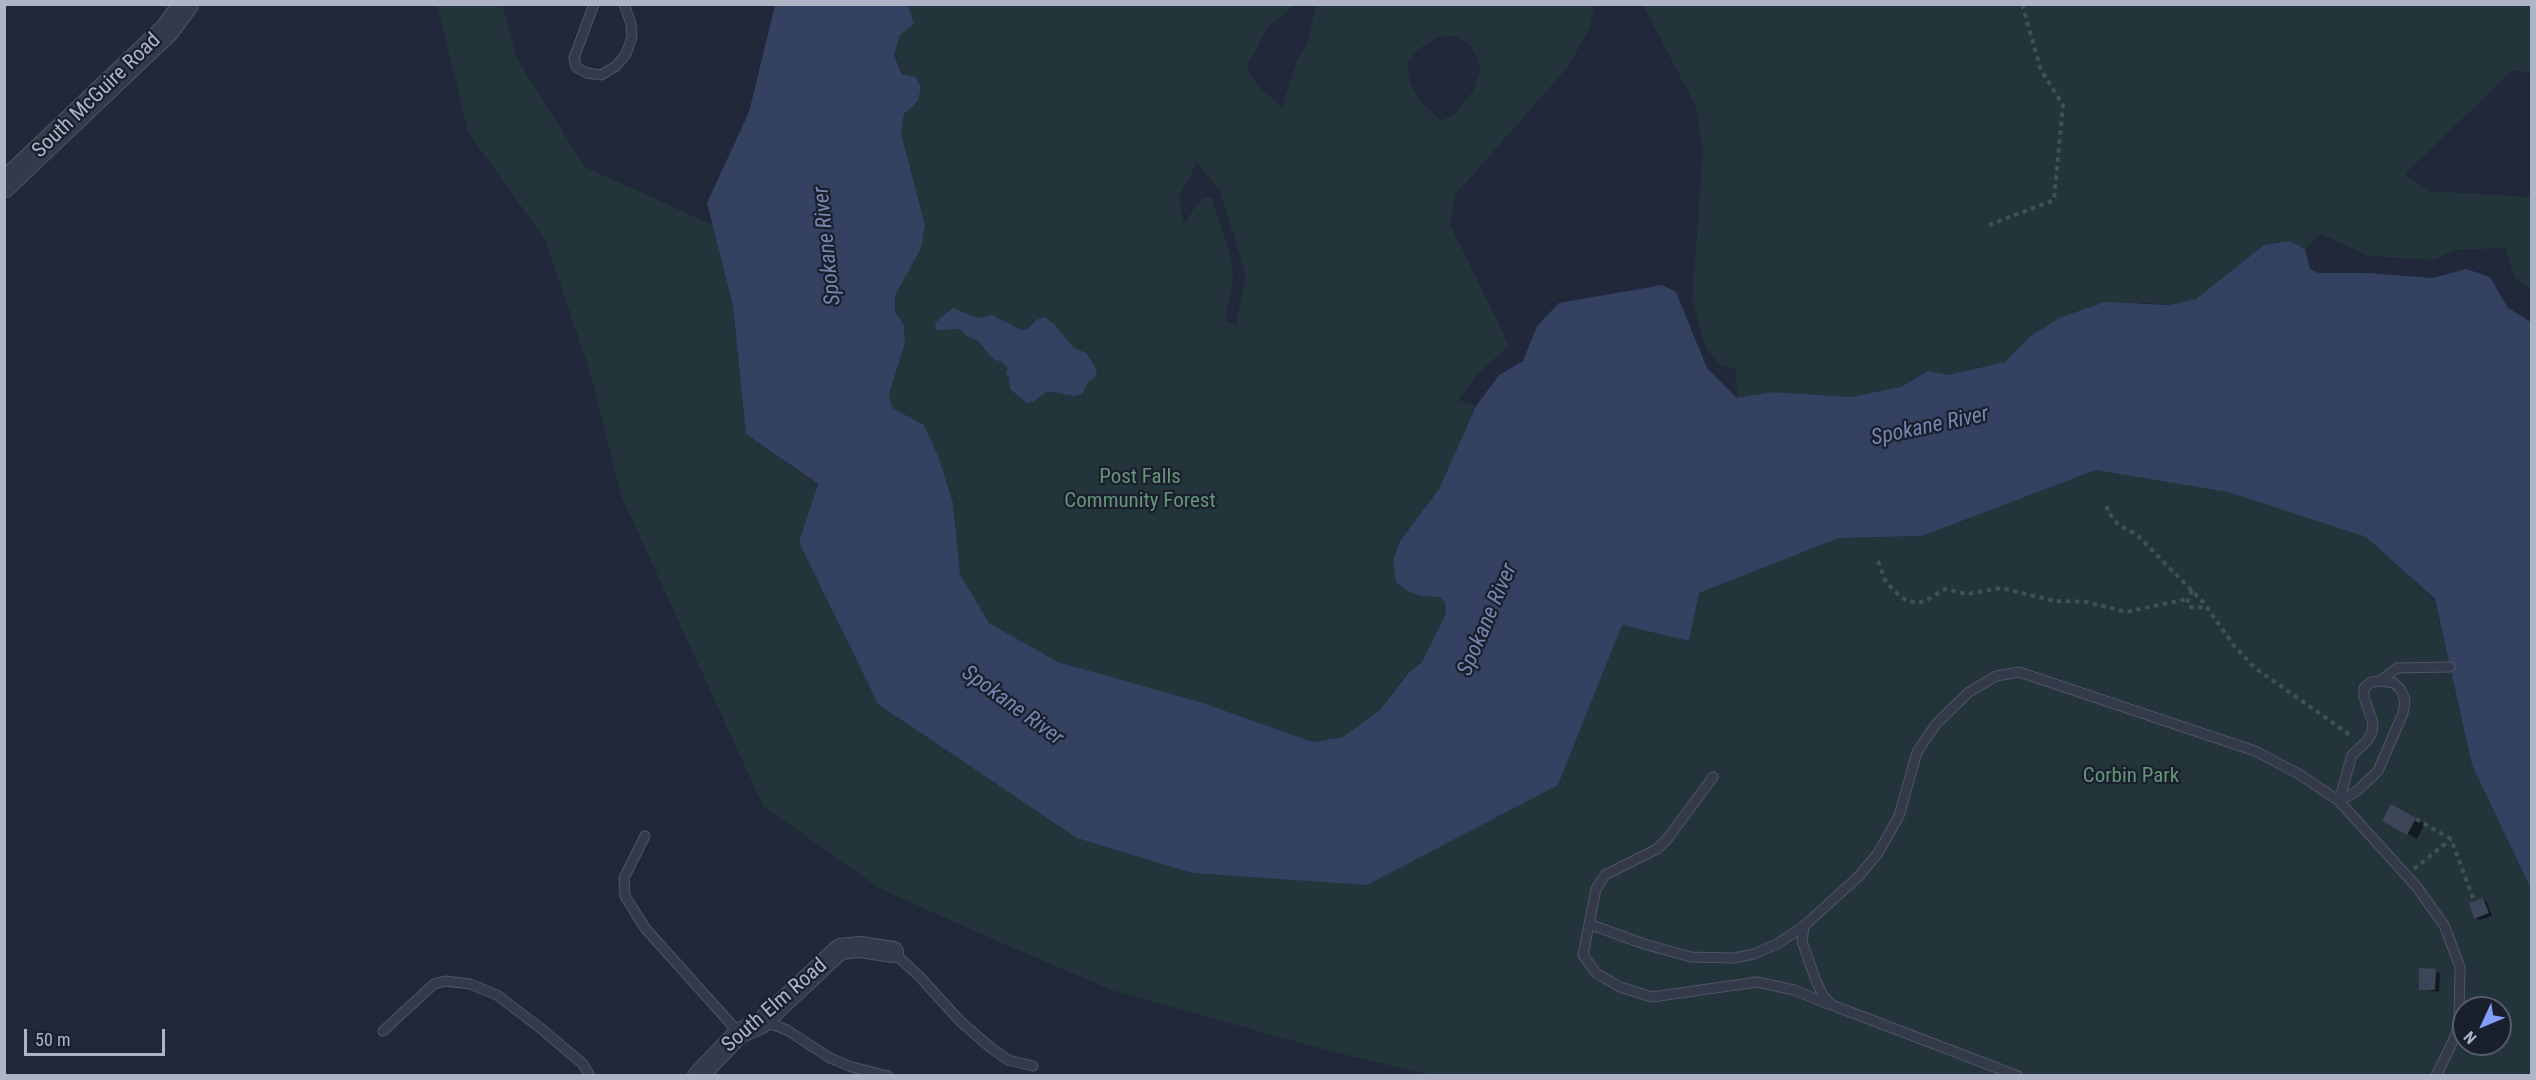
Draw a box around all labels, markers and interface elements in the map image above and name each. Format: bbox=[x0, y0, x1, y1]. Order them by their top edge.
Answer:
street label: South McGuire Road bbox=[28, 28, 166, 164]
water label: Spokane River bbox=[809, 185, 847, 307]
water label: Spokane River bbox=[1869, 402, 1991, 452]
park label: Post Falls Community Forest bbox=[1064, 465, 1216, 515]
water label: Spokane River bbox=[1453, 560, 1523, 680]
water label: Spokane River bbox=[956, 660, 1068, 752]
park label: Corbin Park bbox=[2083, 764, 2179, 790]
street label: South Elm Road bbox=[717, 954, 833, 1058]
north arrow bbox=[2452, 996, 2512, 1056]
scale bar bbox=[27, 1017, 168, 1055]
text: N bbox=[2460, 1027, 2480, 1048]
text: 50 m bbox=[35, 1029, 70, 1050]

